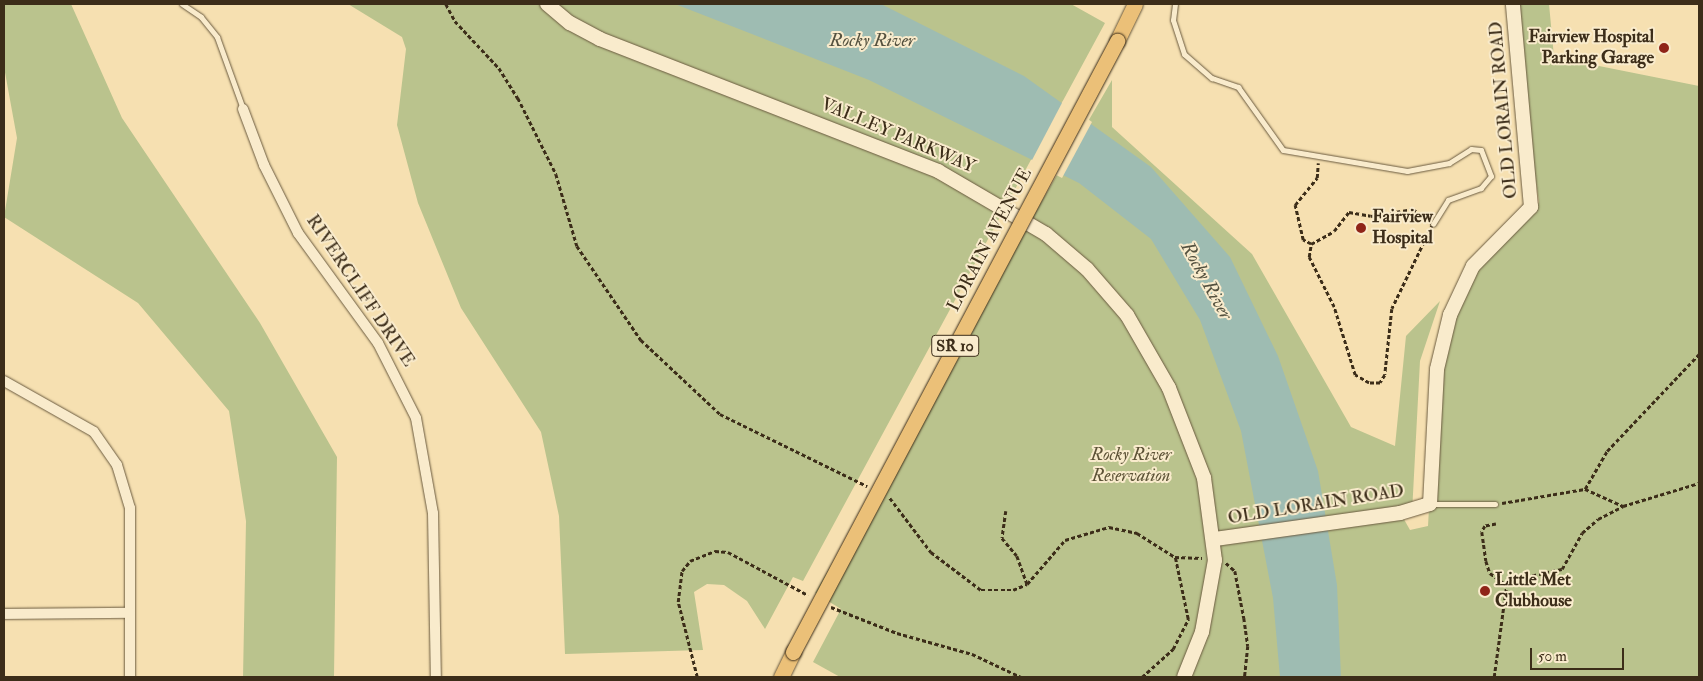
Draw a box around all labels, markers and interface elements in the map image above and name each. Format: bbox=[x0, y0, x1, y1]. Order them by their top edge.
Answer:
street label: OLD LORAIN ROAD bbox=[1485, 20, 1523, 200]
place label: Fairview Hospital Parking Garage bbox=[1528, 27, 1654, 70]
water label: Rocky River bbox=[829, 30, 915, 52]
marker: Fairview Hospital Parking Garage bbox=[1658, 42, 1670, 54]
street label: VALLEY PARKWAY bbox=[818, 94, 978, 178]
street label: LORAIN AVENUE bbox=[943, 165, 1037, 315]
place label: Fairview Hospital bbox=[1372, 207, 1433, 250]
street label: RIVERCLIFF DRIVE bbox=[301, 211, 419, 371]
marker: Fairview Hospital bbox=[1354, 221, 1368, 235]
water label: Rocky River bbox=[1175, 238, 1237, 324]
road number: SR 10 bbox=[930, 332, 980, 360]
park label: Rocky River Reservation bbox=[1090, 445, 1172, 488]
street label: OLD LORAIN ROAD bbox=[1226, 480, 1406, 530]
place label: Little Met Clubhouse bbox=[1495, 570, 1572, 612]
marker: Little Met Clubhouse bbox=[1479, 585, 1491, 597]
scale bar bbox=[1533, 638, 1627, 670]
text: 50 m bbox=[1538, 647, 1567, 666]

